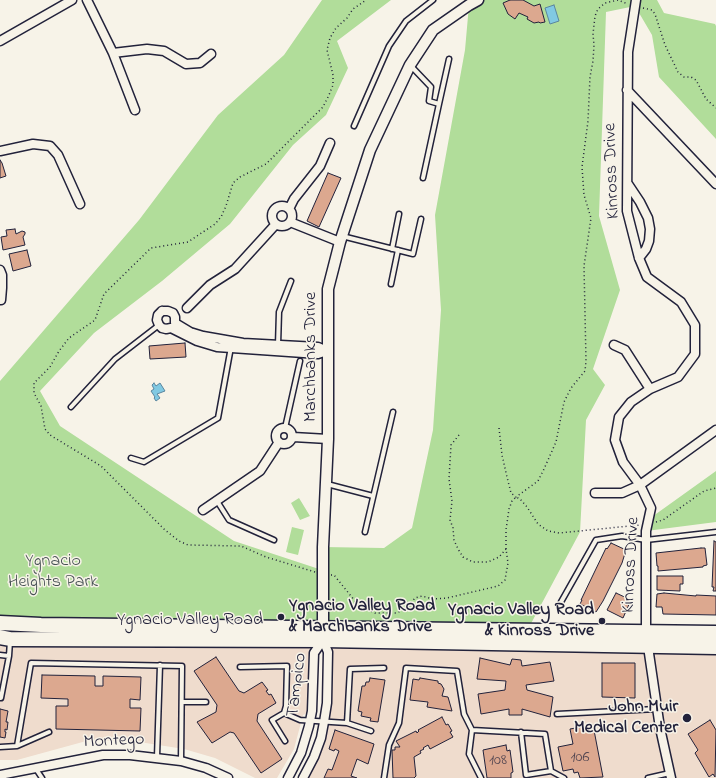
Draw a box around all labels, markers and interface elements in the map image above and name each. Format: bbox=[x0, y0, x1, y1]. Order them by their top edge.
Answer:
street label: Kinross Drive bbox=[601, 123, 625, 219]
street label: Marchbanks Drive bbox=[301, 292, 323, 422]
street label: Kinross Drive bbox=[619, 516, 645, 614]
park label: Ygnacio Heights Park bbox=[8, 551, 98, 594]
place label: Ygnacio Valley Road & Marchbanks Drive bbox=[289, 596, 435, 638]
place label: Ygnacio Valley Road & Kinross Drive bbox=[448, 600, 594, 642]
street label: Ygnacio Valley Road bbox=[117, 610, 263, 632]
marker: Ygnacio Valley Road & Marchbanks Drive bbox=[276, 612, 286, 622]
marker: Ygnacio Valley Road & Kinross Drive bbox=[597, 616, 607, 626]
street label: Tampico bbox=[283, 652, 313, 718]
place label: John Muir Medical Center bbox=[574, 697, 678, 740]
marker: John Muir Medical Center bbox=[681, 712, 693, 724]
street label: Montego bbox=[83, 730, 145, 754]
house number: 106 bbox=[570, 748, 590, 768]
house number: 108 bbox=[489, 751, 507, 771]

